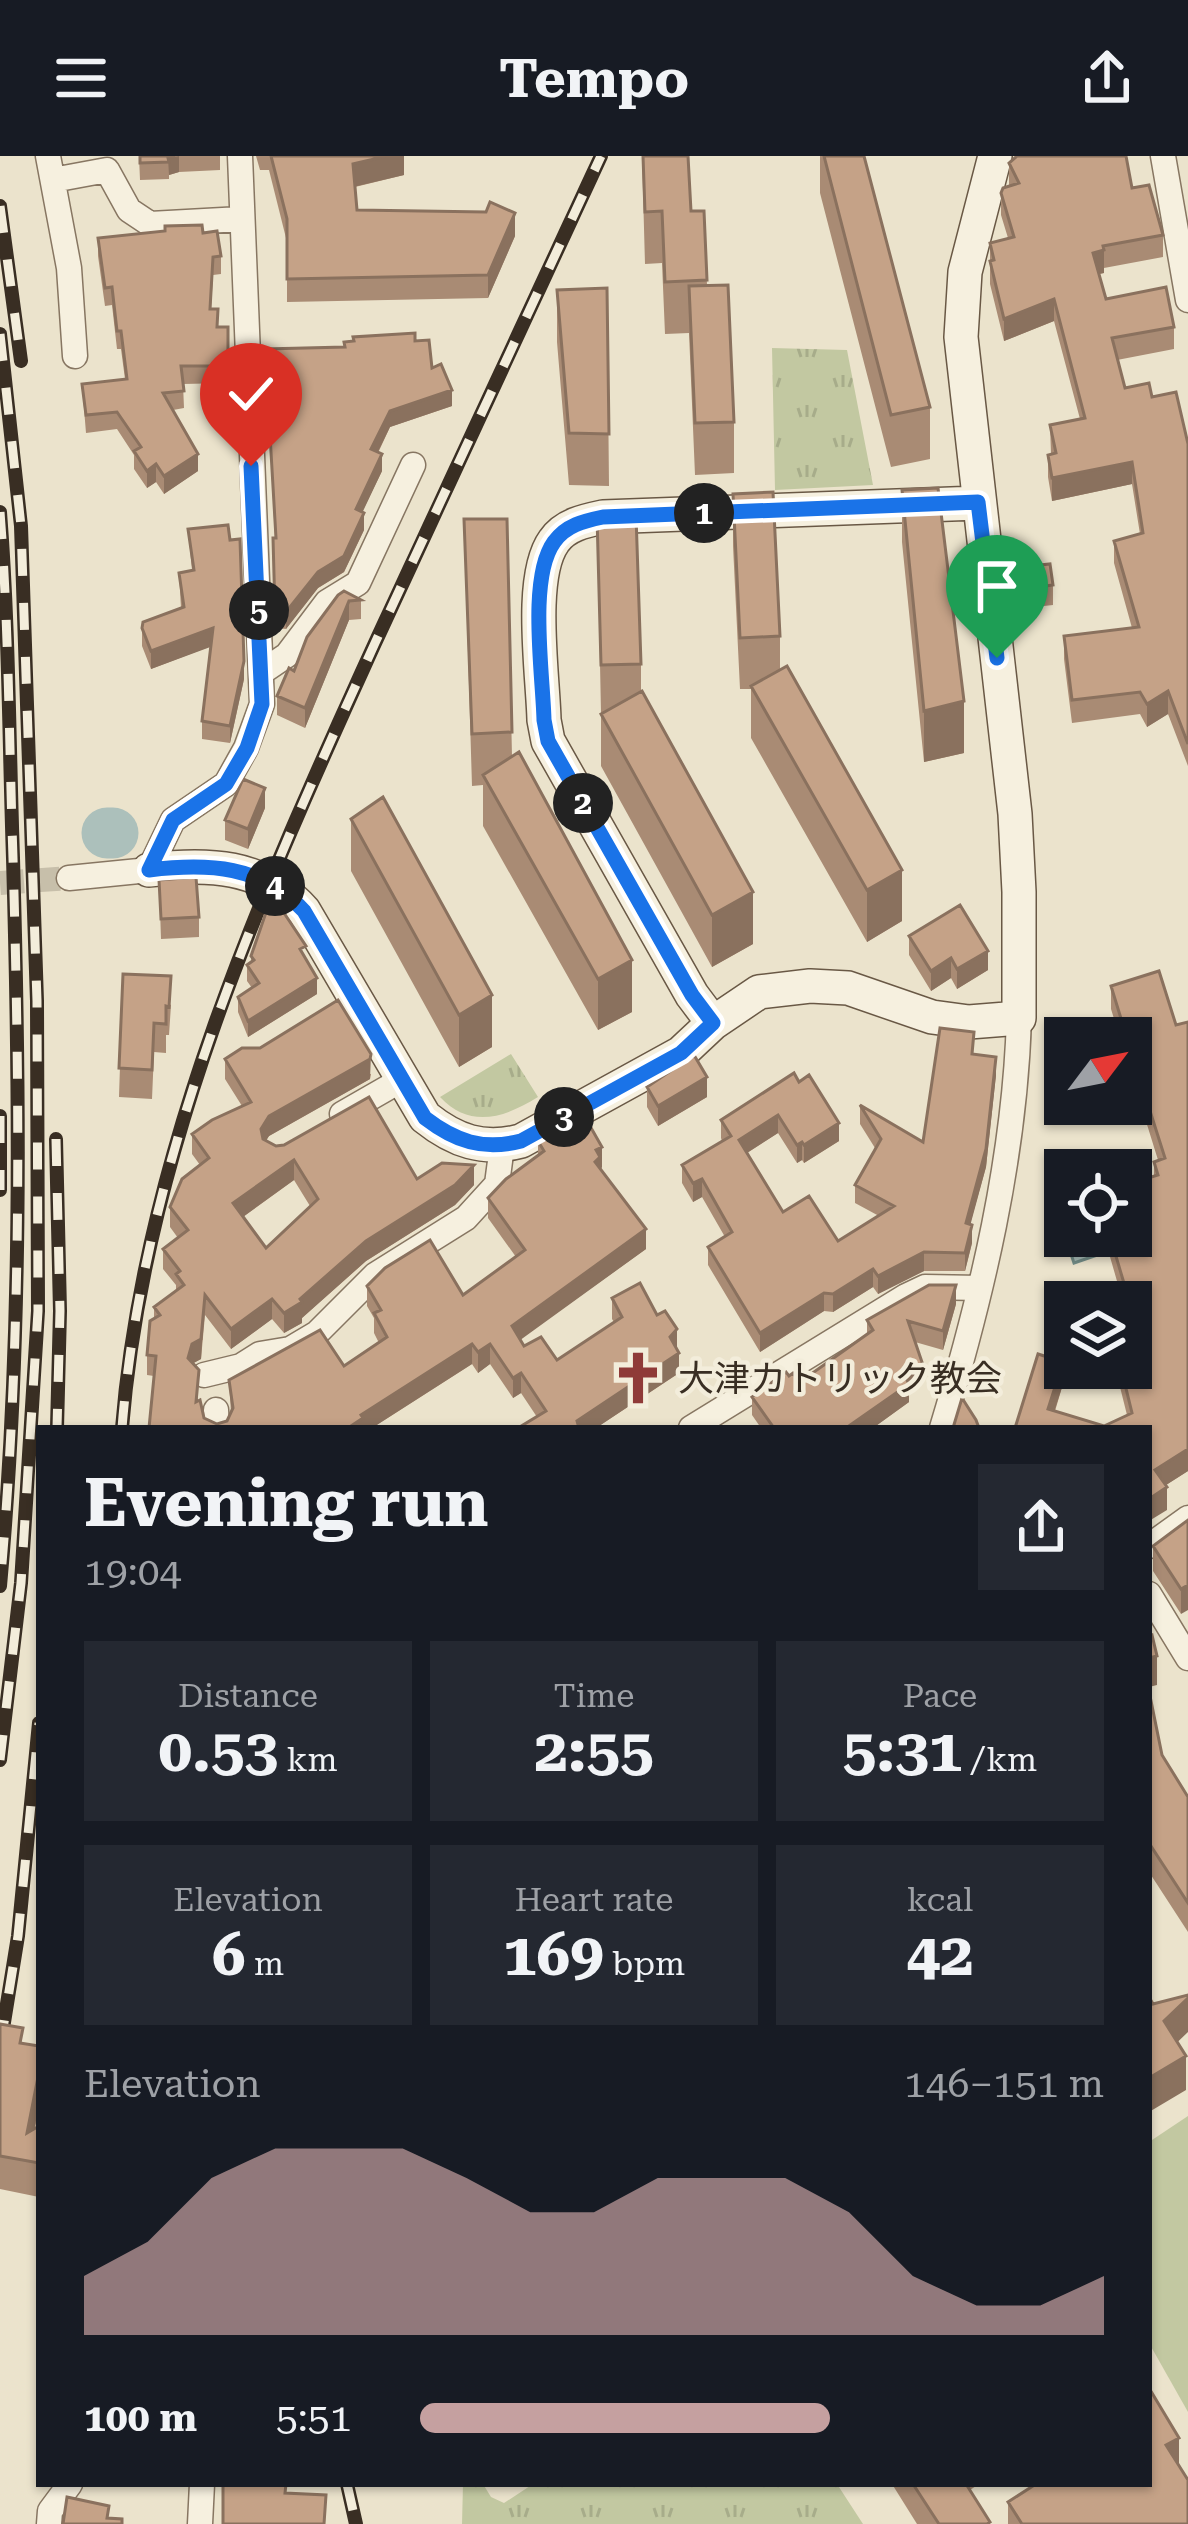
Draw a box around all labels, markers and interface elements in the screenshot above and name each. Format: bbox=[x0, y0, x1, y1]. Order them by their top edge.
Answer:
icon: menu bbox=[48, 45, 114, 111]
icon: share bbox=[1074, 45, 1140, 111]
text: Tempo bbox=[499, 47, 689, 110]
pin bbox=[200, 343, 302, 466]
icon: check bbox=[218, 361, 284, 427]
pin: 1 bbox=[674, 483, 734, 543]
text: 1 bbox=[695, 493, 713, 532]
pin bbox=[946, 535, 1048, 658]
icon: arrive bbox=[964, 553, 1030, 619]
pin: 5 bbox=[229, 580, 289, 640]
text: 5 bbox=[250, 590, 268, 629]
pin: 2 bbox=[553, 773, 613, 833]
text: 2 bbox=[574, 783, 592, 822]
pin: 4 bbox=[245, 856, 305, 916]
text: 4 bbox=[266, 866, 284, 905]
north arrow bbox=[1044, 1017, 1152, 1125]
map controls bbox=[1044, 1017, 1152, 1389]
pin: 3 bbox=[534, 1087, 594, 1147]
text: 3 bbox=[555, 1097, 573, 1136]
button: locate bbox=[1044, 1149, 1152, 1257]
button: layers bbox=[1044, 1281, 1152, 1389]
church icon: 大津カトリック教会 bbox=[609, 1349, 667, 1407]
place label: 大津カトリック教会 bbox=[678, 1358, 1002, 1400]
button: share bbox=[978, 1464, 1104, 1590]
text: Evening run bbox=[84, 1465, 489, 1542]
text: 19:04 bbox=[84, 1549, 181, 1595]
text: Distance bbox=[178, 1676, 318, 1715]
text: Time bbox=[554, 1676, 634, 1715]
text: Pace bbox=[903, 1676, 977, 1715]
text: 0.53 bbox=[158, 1715, 278, 1786]
text: 2:55 bbox=[534, 1715, 654, 1786]
text: 5:31 bbox=[843, 1715, 962, 1786]
text: km bbox=[278, 1740, 338, 1779]
text: /km bbox=[962, 1740, 1037, 1779]
text: Elevation bbox=[173, 1880, 323, 1919]
text: Heart rate bbox=[515, 1880, 673, 1919]
text: kcal bbox=[907, 1880, 973, 1919]
text: 6 bbox=[212, 1919, 246, 1990]
text: 169 bbox=[503, 1919, 604, 1990]
text: 42 bbox=[906, 1919, 974, 1990]
text: m bbox=[246, 1944, 284, 1983]
text: bpm bbox=[604, 1944, 685, 1983]
text: Elevation bbox=[84, 2061, 261, 2107]
text: 146–151 m bbox=[904, 2061, 1104, 2107]
text: 100 m bbox=[84, 2395, 197, 2441]
text: 5:51 bbox=[276, 2395, 352, 2441]

